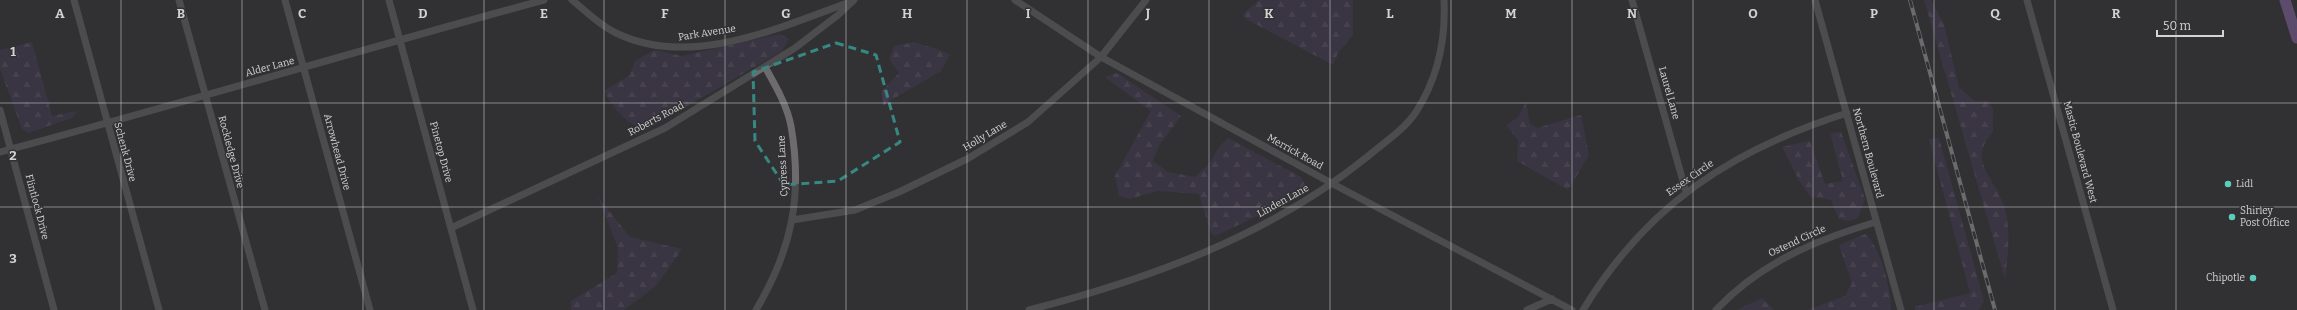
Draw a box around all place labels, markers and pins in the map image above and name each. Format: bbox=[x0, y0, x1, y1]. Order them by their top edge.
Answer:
place label: Lidl bbox=[2236, 178, 2253, 190]
marker: Lidl bbox=[2223, 179, 2233, 189]
place label: Shirley Post Office bbox=[2240, 205, 2290, 229]
marker: Shirley Post Office bbox=[2227, 212, 2237, 222]
place label: Chipotle bbox=[2206, 272, 2245, 284]
marker: Chipotle bbox=[2248, 273, 2258, 283]

